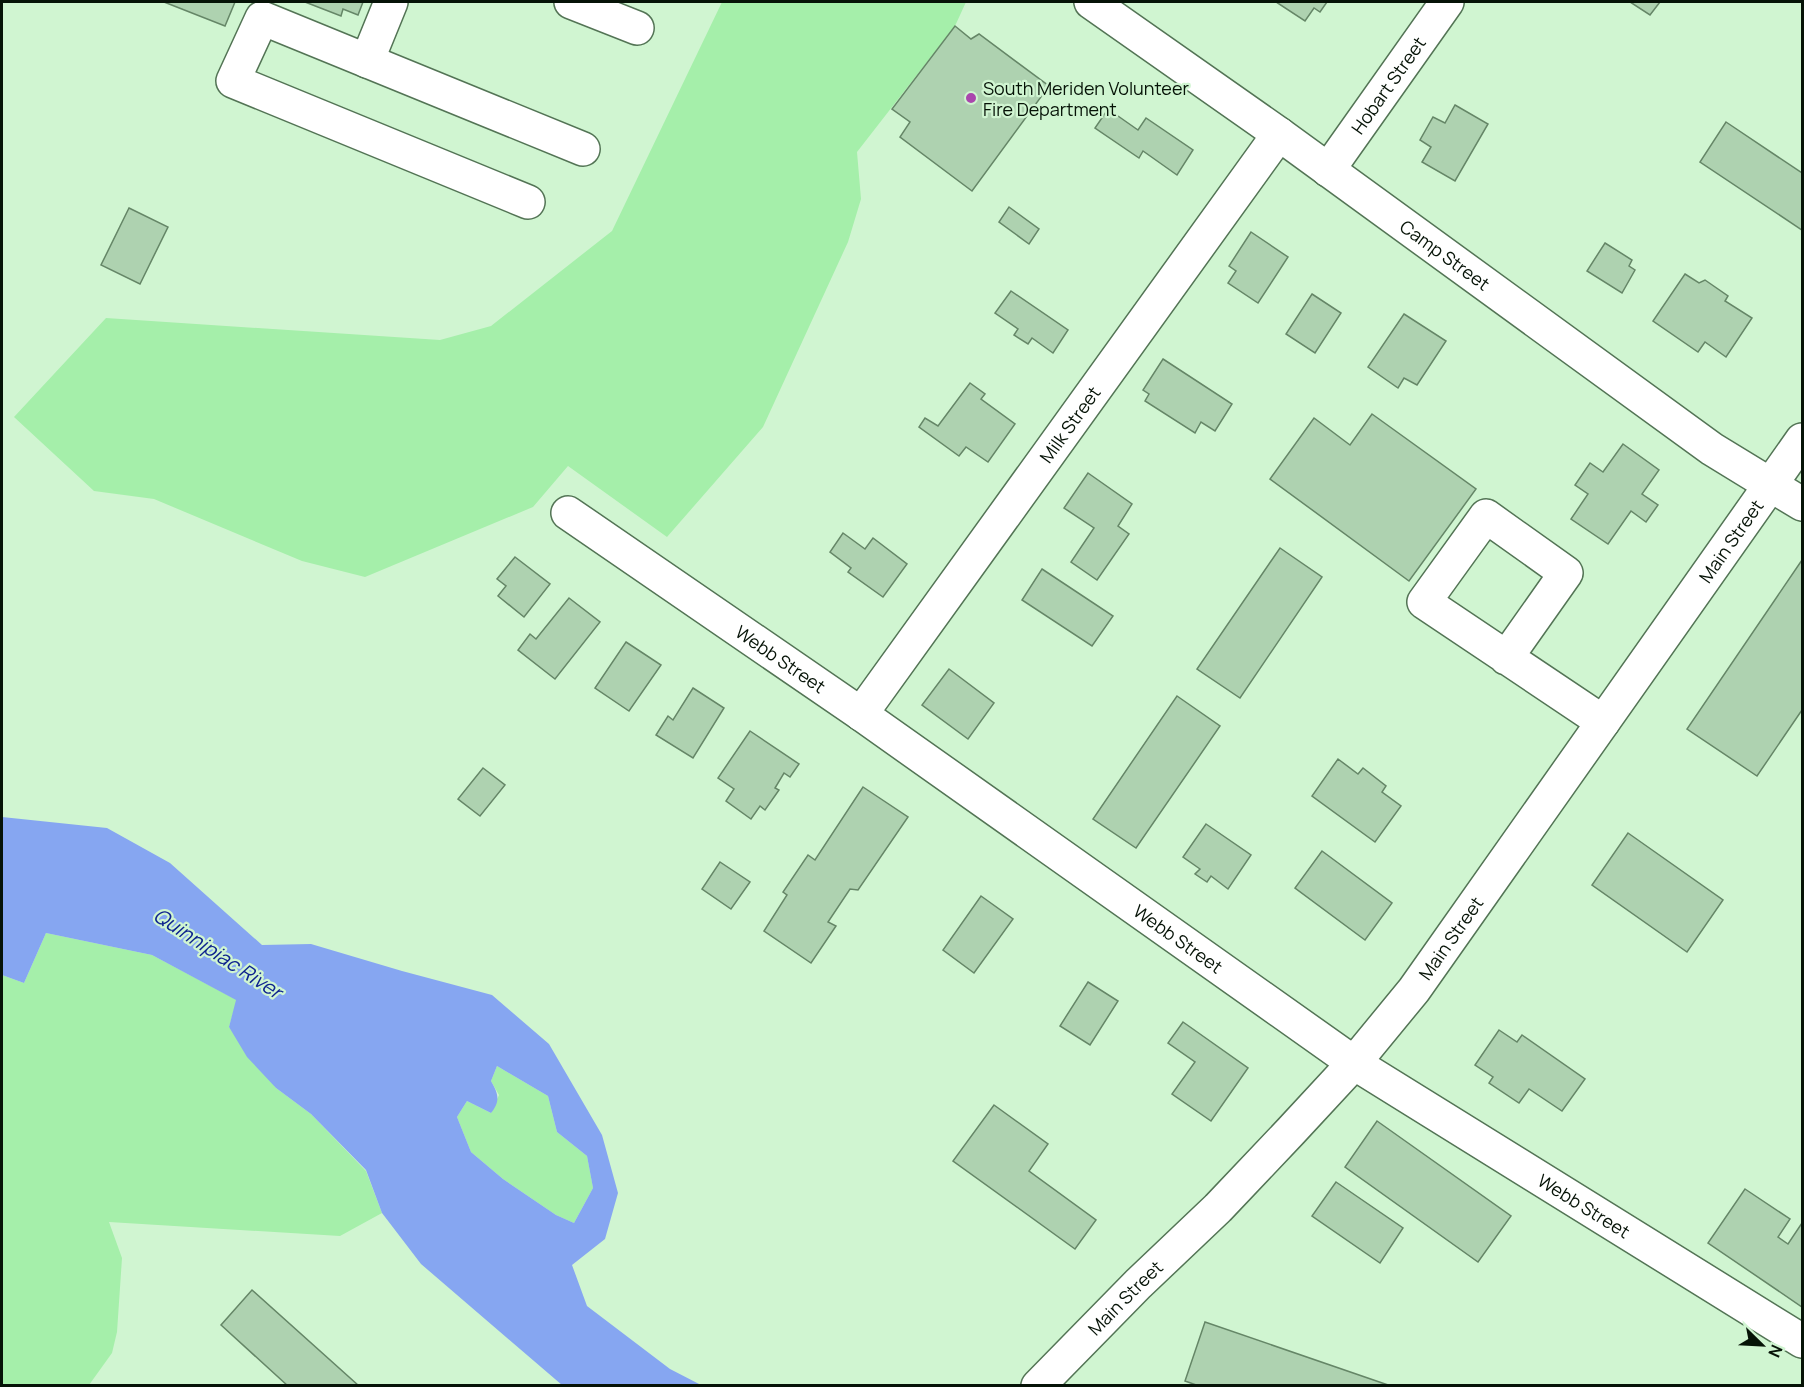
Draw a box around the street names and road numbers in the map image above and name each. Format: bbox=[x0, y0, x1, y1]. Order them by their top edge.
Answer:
street label: Hobart Street bbox=[1345, 32, 1431, 139]
street label: Camp Street bbox=[1395, 214, 1495, 295]
street label: Milk Street bbox=[1034, 381, 1105, 468]
street label: Main Street bbox=[1693, 495, 1768, 587]
street label: Webb Street bbox=[731, 620, 830, 698]
street label: Main Street bbox=[1413, 892, 1488, 984]
street label: Webb Street bbox=[1129, 899, 1228, 978]
street label: Webb Street bbox=[1533, 1168, 1635, 1243]
street label: Main Street bbox=[1082, 1255, 1168, 1340]

